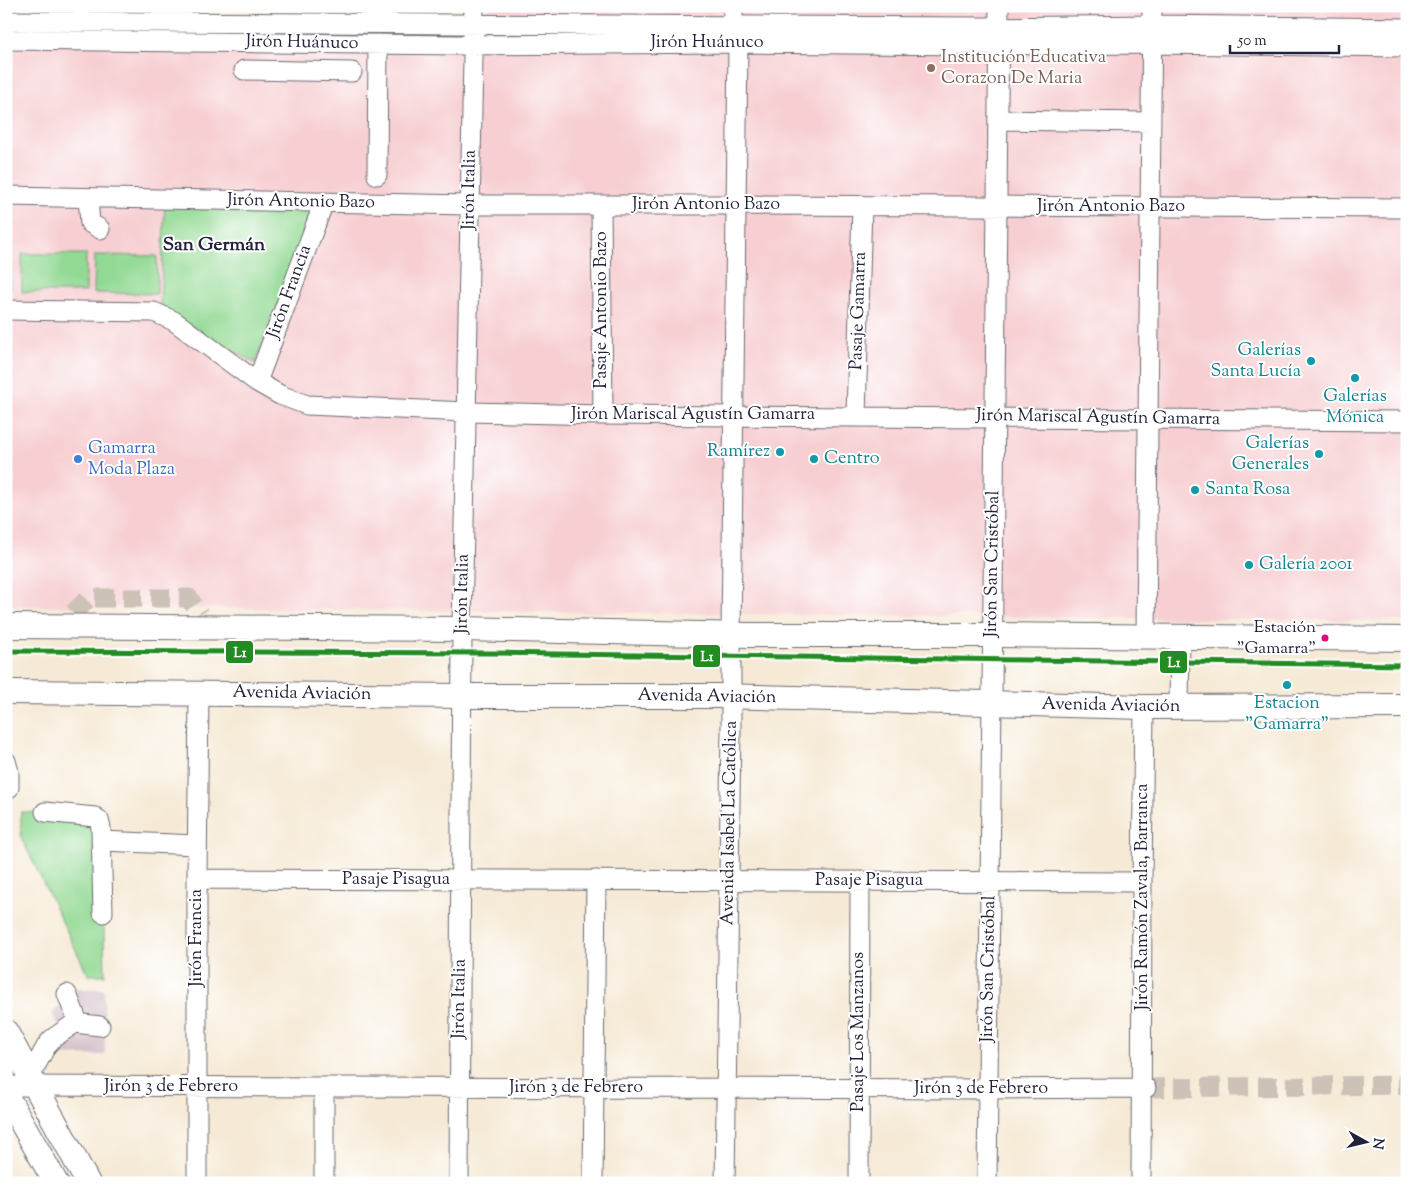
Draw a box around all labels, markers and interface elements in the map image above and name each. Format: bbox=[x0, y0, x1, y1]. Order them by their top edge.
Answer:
scale bar bbox=[1230, 22, 1339, 54]
street label: Jirón Huánuco bbox=[244, 29, 359, 57]
street label: Jirón Huánuco bbox=[649, 30, 764, 56]
text: 50 m bbox=[1237, 31, 1267, 52]
place label: Institución Educativa Corazon De Maria bbox=[941, 45, 1106, 92]
marker: Institución Educativa Corazon De Maria bbox=[925, 62, 937, 74]
street label: Jirón Italia bbox=[456, 150, 484, 231]
street label: Jirón Antonio Bazo bbox=[226, 188, 375, 216]
street label: Jirón Antonio Bazo bbox=[631, 192, 780, 218]
street label: Jirón Antonio Bazo bbox=[1036, 194, 1185, 220]
street label: Pasaje Antonio Bazo bbox=[589, 231, 615, 389]
district label: San Germán bbox=[163, 232, 266, 259]
street label: Jirón Francia bbox=[261, 241, 319, 343]
street label: Pasaje Gamarra bbox=[844, 251, 874, 371]
place label: Galerías Santa Lucía bbox=[1210, 338, 1301, 385]
marker: Galerías Santa Lucía bbox=[1305, 355, 1317, 367]
marker: Galerías Mónica bbox=[1349, 372, 1361, 384]
place label: Galerías Mónica bbox=[1323, 384, 1387, 431]
street label: Jirón Mariscal Agustín Gamarra bbox=[570, 402, 815, 428]
street label: Jirón Mariscal Agustín Gamarra bbox=[975, 403, 1220, 433]
place label: Galerías Generales bbox=[1232, 431, 1309, 478]
place label: Gamarra Moda Plaza bbox=[88, 436, 175, 483]
place label: Ramírez bbox=[707, 439, 770, 465]
marker: Ramírez bbox=[774, 446, 786, 458]
place label: Centro bbox=[824, 446, 880, 472]
marker: Galerías Generales bbox=[1313, 448, 1325, 460]
marker: Gamarra Moda Plaza bbox=[72, 453, 84, 465]
marker: Centro bbox=[808, 453, 820, 465]
place label: Santa Rosa bbox=[1205, 477, 1290, 503]
marker: Santa Rosa bbox=[1189, 484, 1201, 496]
street label: Jirón San Cristóbal bbox=[979, 490, 1007, 639]
place label: Galería 2001 bbox=[1259, 552, 1353, 578]
street label: Jirón Italia bbox=[449, 554, 477, 635]
marker: Galería 2001 bbox=[1243, 559, 1255, 571]
place label: Estación "Gamarra" bbox=[1237, 616, 1316, 661]
marker: Estación "Gamarra" bbox=[1320, 633, 1330, 643]
line badge: L1 bbox=[225, 640, 254, 664]
text: L1 bbox=[233, 644, 247, 664]
line badge: L1 bbox=[692, 644, 721, 668]
text: L1 bbox=[700, 648, 714, 668]
line badge: L1 bbox=[1159, 650, 1188, 674]
text: L1 bbox=[1167, 654, 1181, 674]
marker: Estacion "Gamarra" bbox=[1281, 679, 1293, 691]
street label: Avenida Aviación bbox=[232, 680, 372, 708]
street label: Avenida Aviación bbox=[637, 683, 777, 711]
place label: Estacion "Gamarra" bbox=[1245, 691, 1329, 738]
street label: Avenida Aviación bbox=[1041, 692, 1181, 720]
street label: Avenida Isabel La Católica bbox=[715, 720, 745, 926]
street label: Jirón Ramón Zavala, Barranca bbox=[1130, 783, 1156, 1012]
street label: Pasaje Pisagua bbox=[342, 867, 450, 893]
street label: Pasaje Pisagua bbox=[815, 868, 923, 894]
street label: Jirón Francia bbox=[184, 889, 210, 988]
street label: Jirón San Cristóbal bbox=[975, 895, 1003, 1044]
street label: Pasaje Los Manzanos bbox=[846, 952, 872, 1112]
street label: Jirón Italia bbox=[446, 959, 474, 1040]
street label: Jirón 3 de Febrero bbox=[103, 1074, 238, 1100]
street label: Jirón 3 de Febrero bbox=[508, 1075, 643, 1101]
street label: Jirón 3 de Febrero bbox=[913, 1076, 1048, 1102]
north arrow bbox=[1340, 1116, 1390, 1166]
text: N bbox=[1366, 1137, 1388, 1150]

